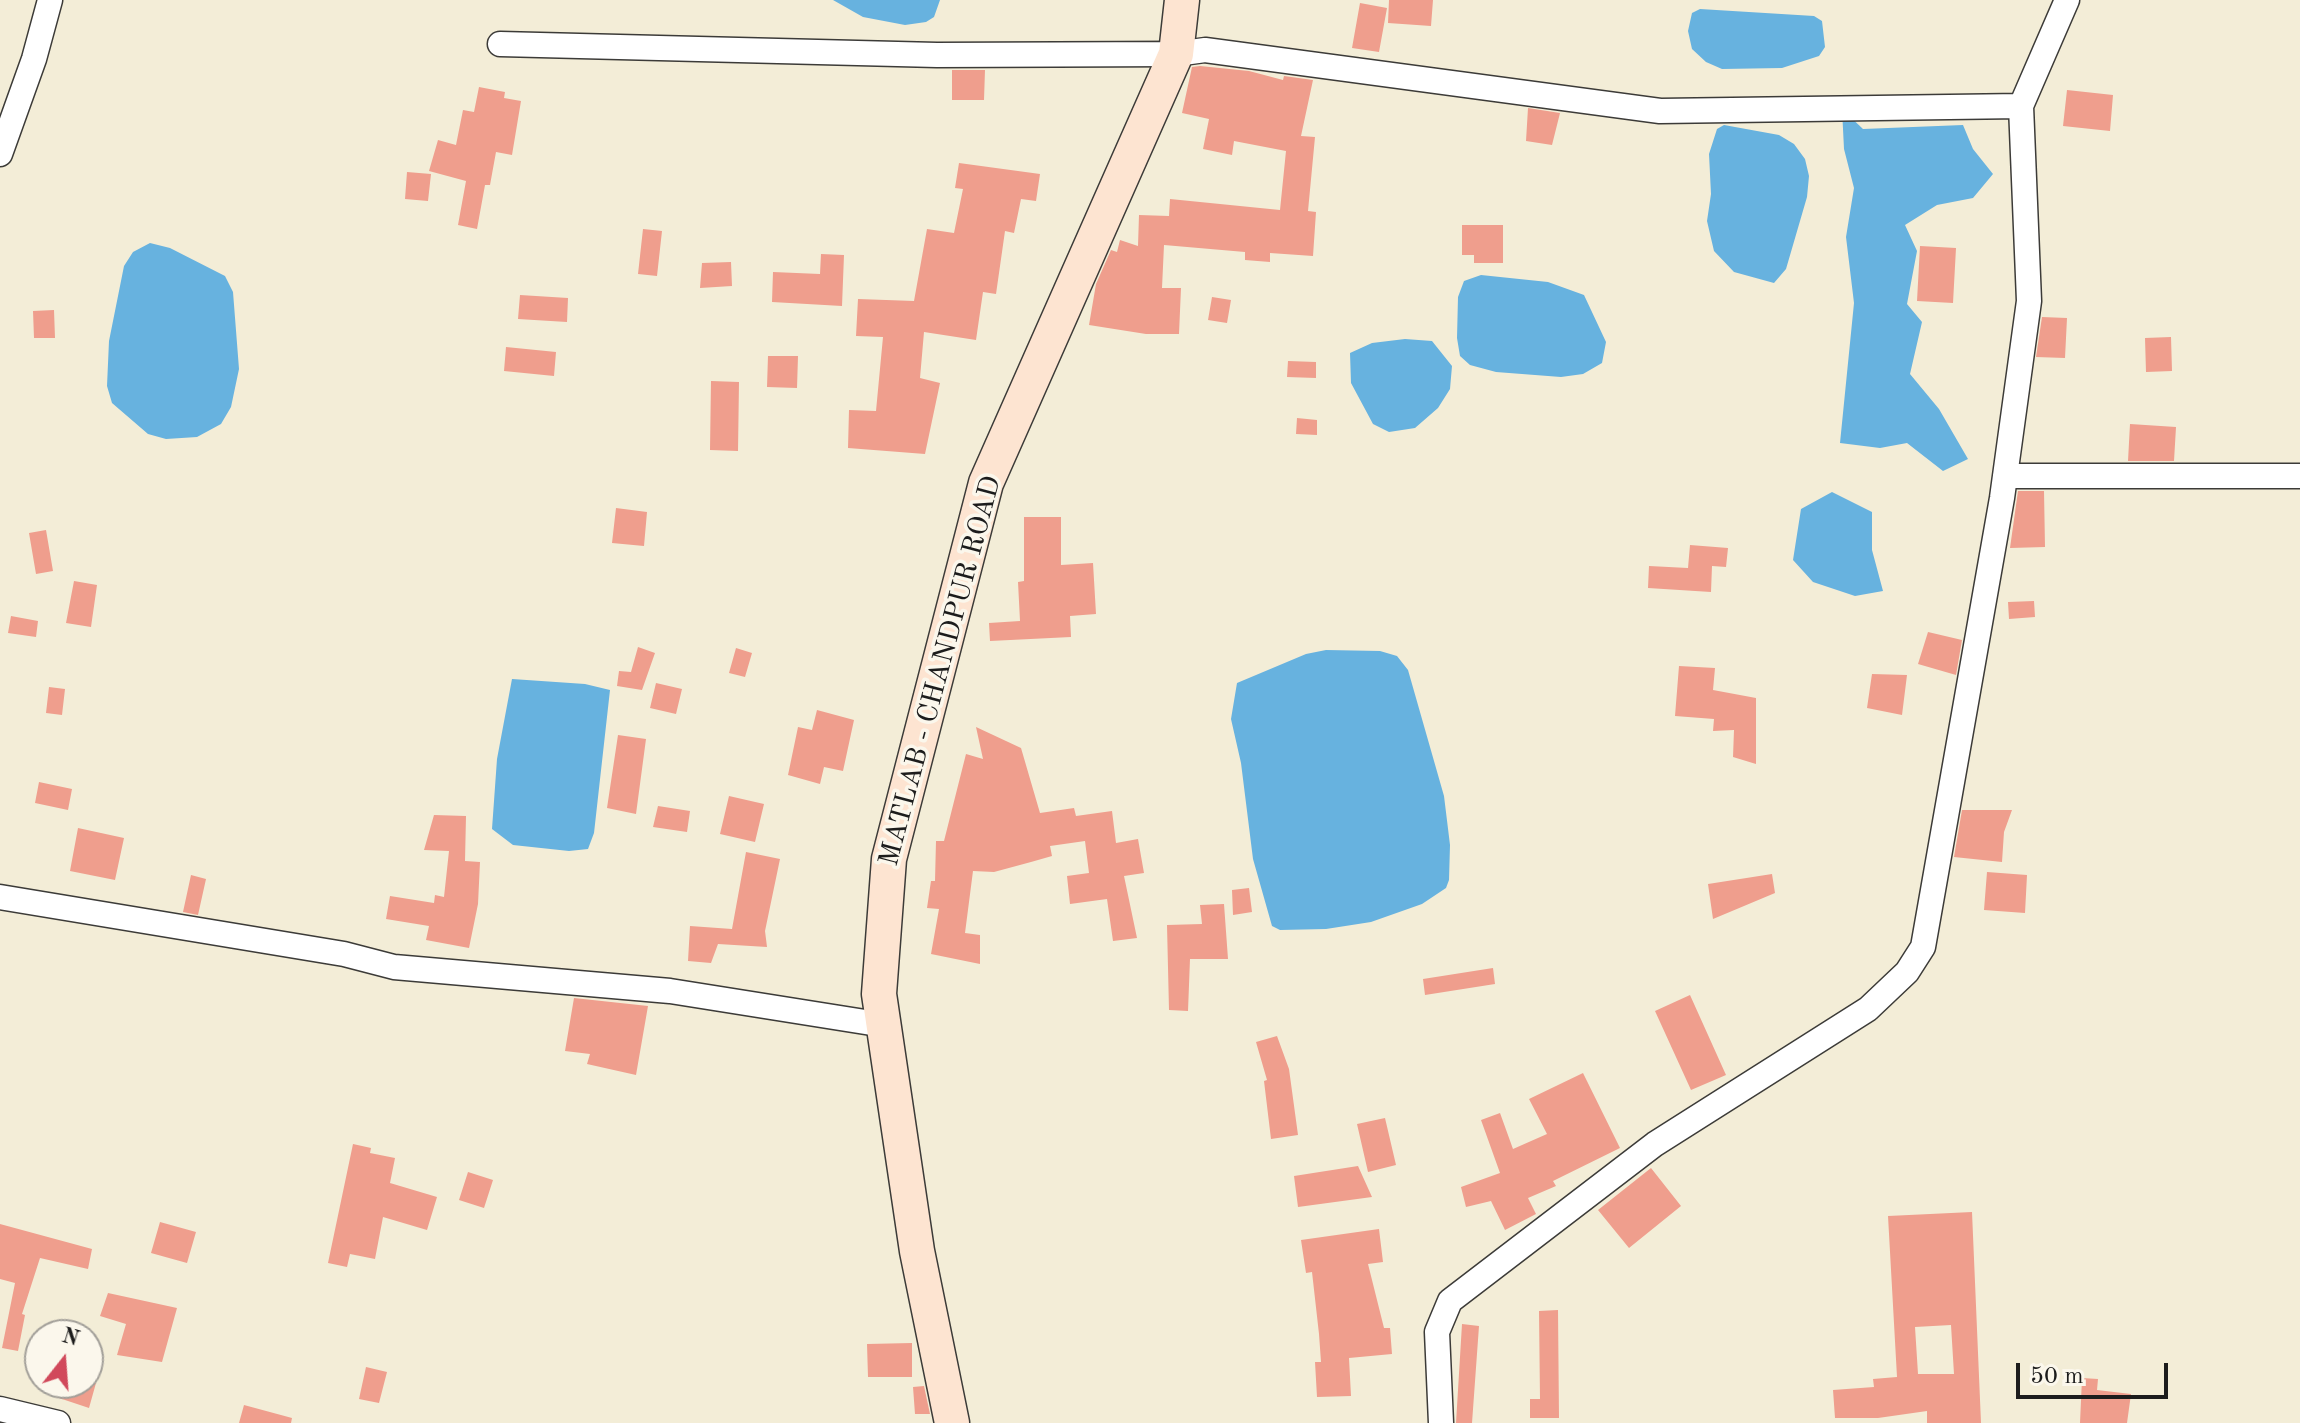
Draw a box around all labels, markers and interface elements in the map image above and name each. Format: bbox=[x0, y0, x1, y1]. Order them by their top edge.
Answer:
street label: MATLAB - CHANDPUR ROAD bbox=[873, 472, 1009, 870]
north arrow bbox=[24, 1319, 104, 1399]
text: N bbox=[59, 1325, 82, 1351]
scale bar bbox=[2020, 1347, 2172, 1397]
text: 50 m bbox=[2030, 1365, 2084, 1389]

